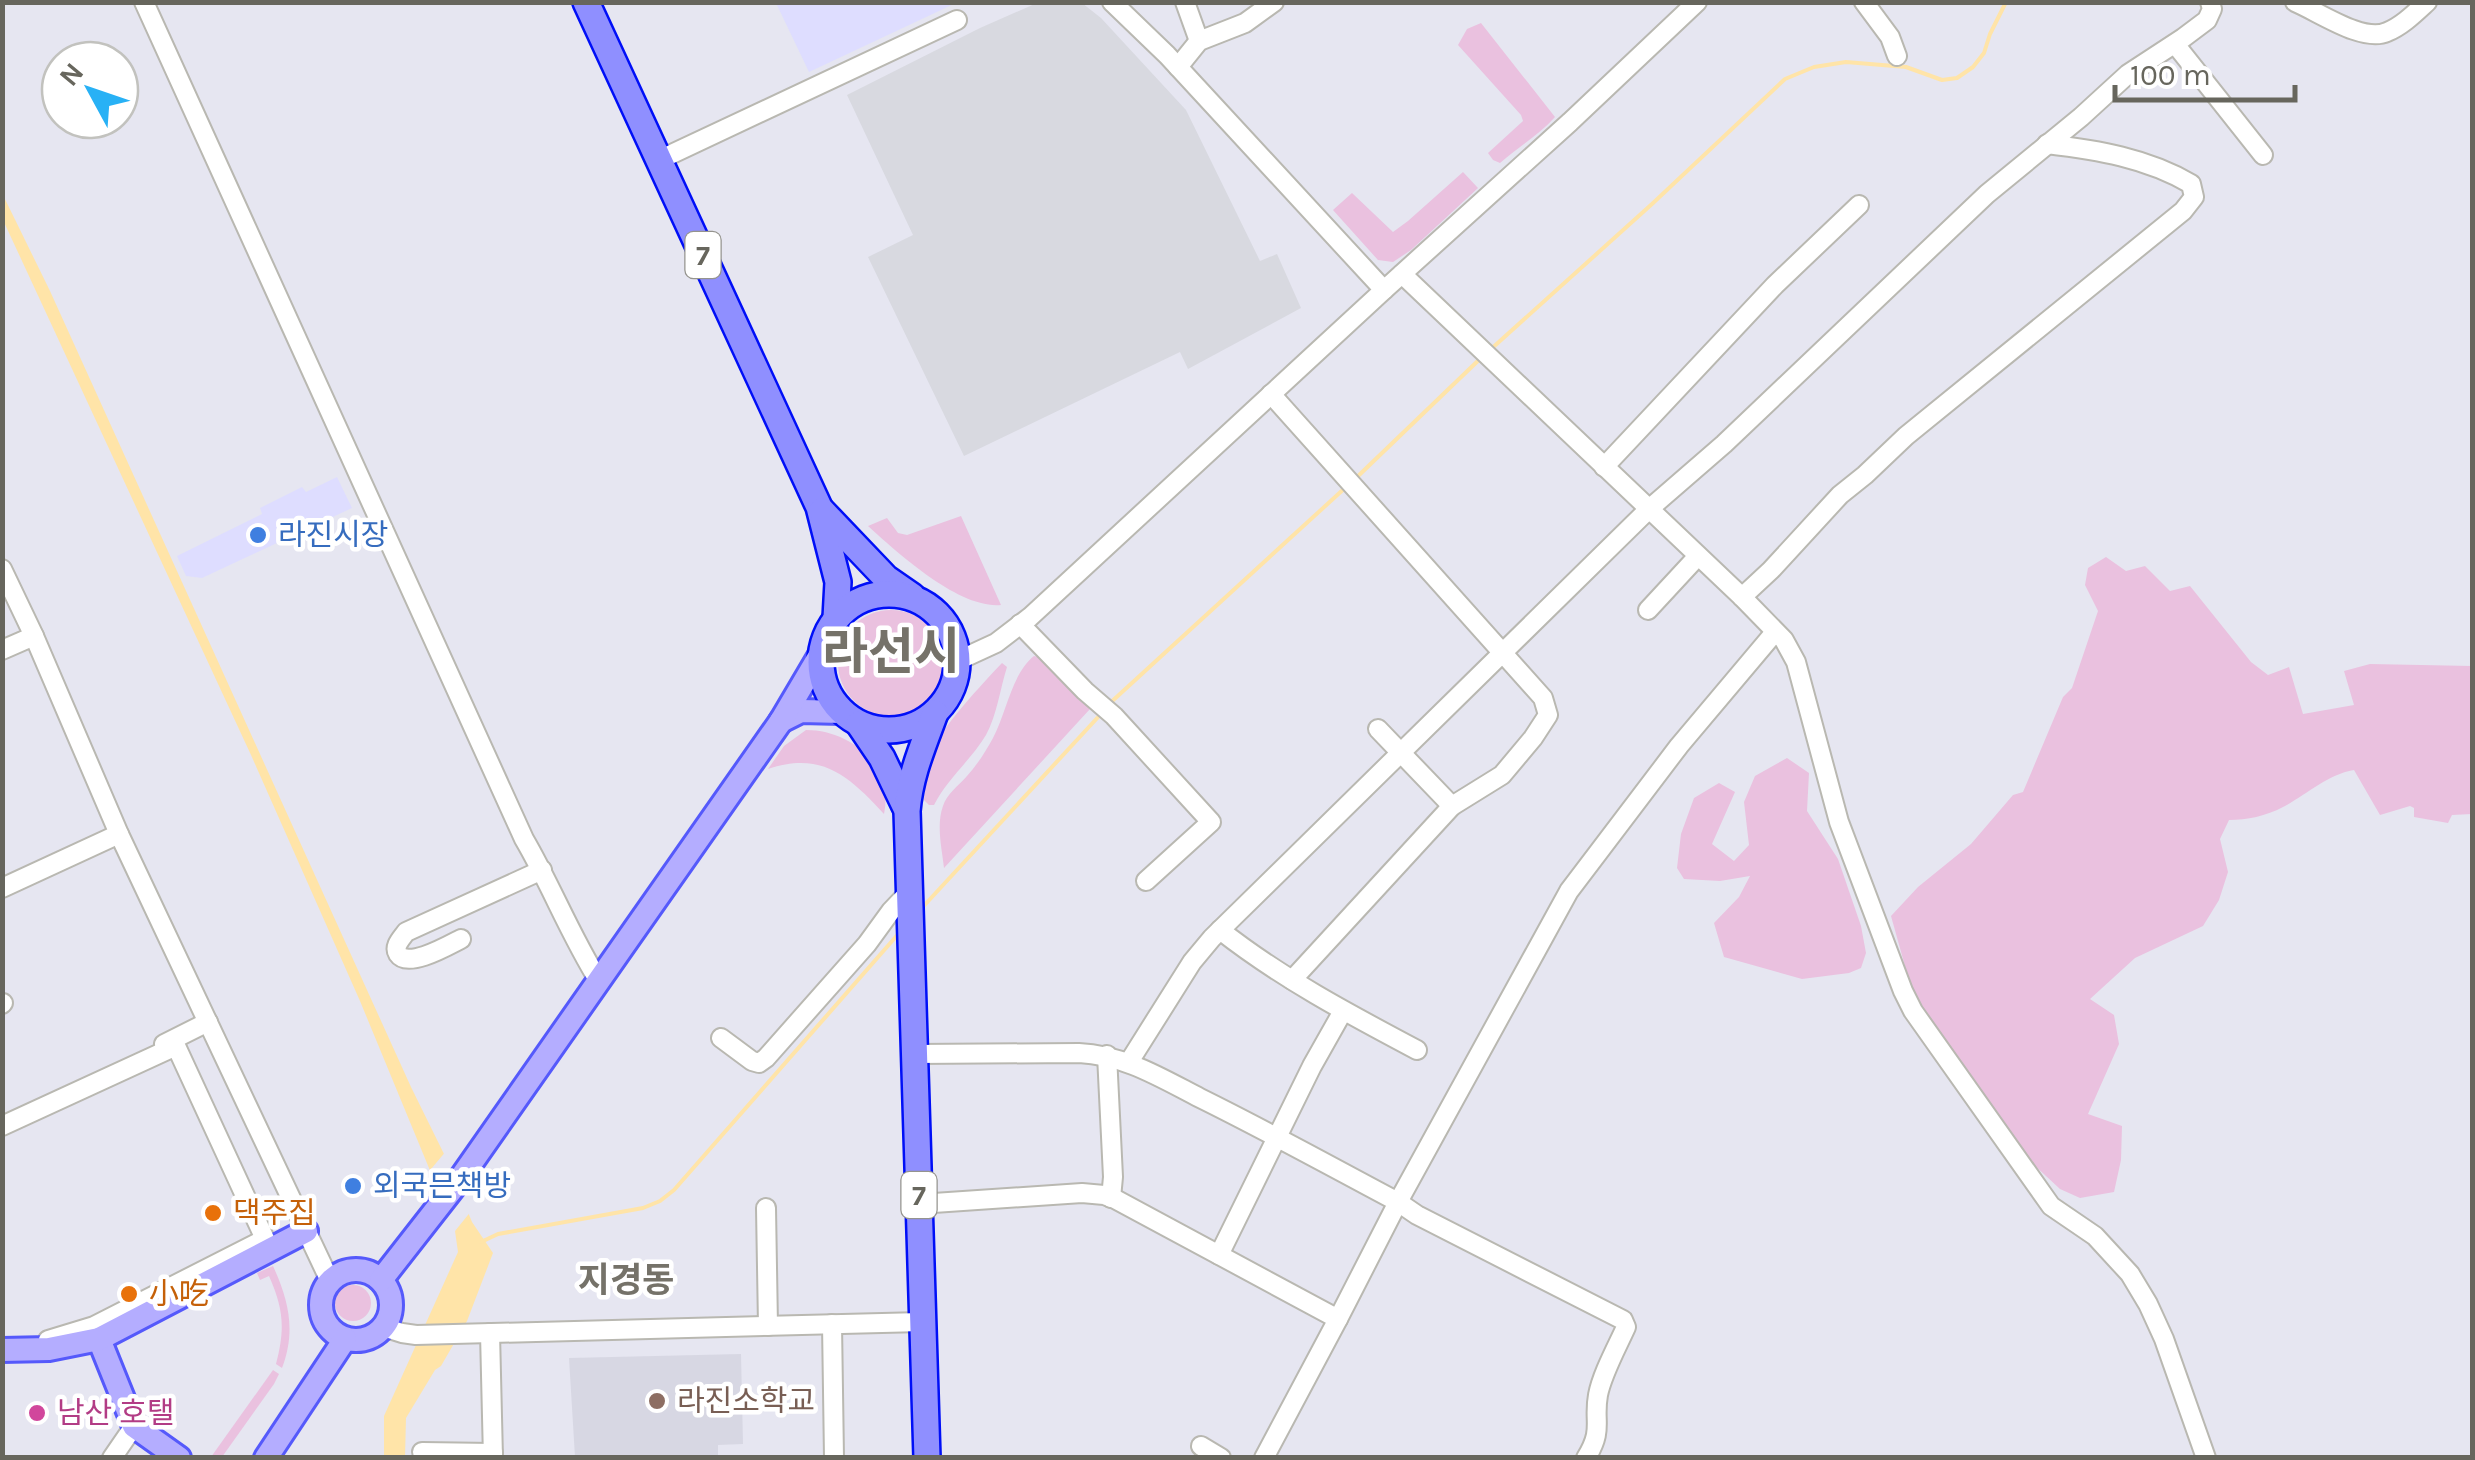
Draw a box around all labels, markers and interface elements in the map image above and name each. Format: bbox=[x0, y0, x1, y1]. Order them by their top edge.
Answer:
north arrow bbox=[40, 40, 140, 140]
scale bar bbox=[2115, 40, 2295, 102]
text: N bbox=[52, 56, 90, 93]
text: 100 m bbox=[2130, 57, 2211, 93]
road number: 7 bbox=[686, 232, 720, 278]
place label: 라진시장 bbox=[278, 517, 388, 553]
marker: 라진시장 bbox=[247, 524, 269, 546]
district label: 라선시 bbox=[822, 623, 960, 682]
place label: 외국믄책방 bbox=[373, 1168, 511, 1204]
road number: 7 bbox=[902, 1172, 936, 1218]
marker: 외국믄책방 bbox=[342, 1175, 364, 1197]
place label: 댁주집 bbox=[233, 1195, 316, 1231]
marker: 댁주집 bbox=[202, 1202, 224, 1224]
district label: 지경동 bbox=[578, 1260, 674, 1301]
place label: 小吃 bbox=[149, 1276, 209, 1312]
marker: 小吃 bbox=[118, 1283, 140, 1305]
place label: 라진소학교 bbox=[677, 1383, 815, 1419]
marker: 라진소학교 bbox=[646, 1390, 668, 1412]
place label: 남산 호탤 bbox=[57, 1395, 175, 1431]
marker: 남산 호탤 bbox=[26, 1402, 48, 1424]

